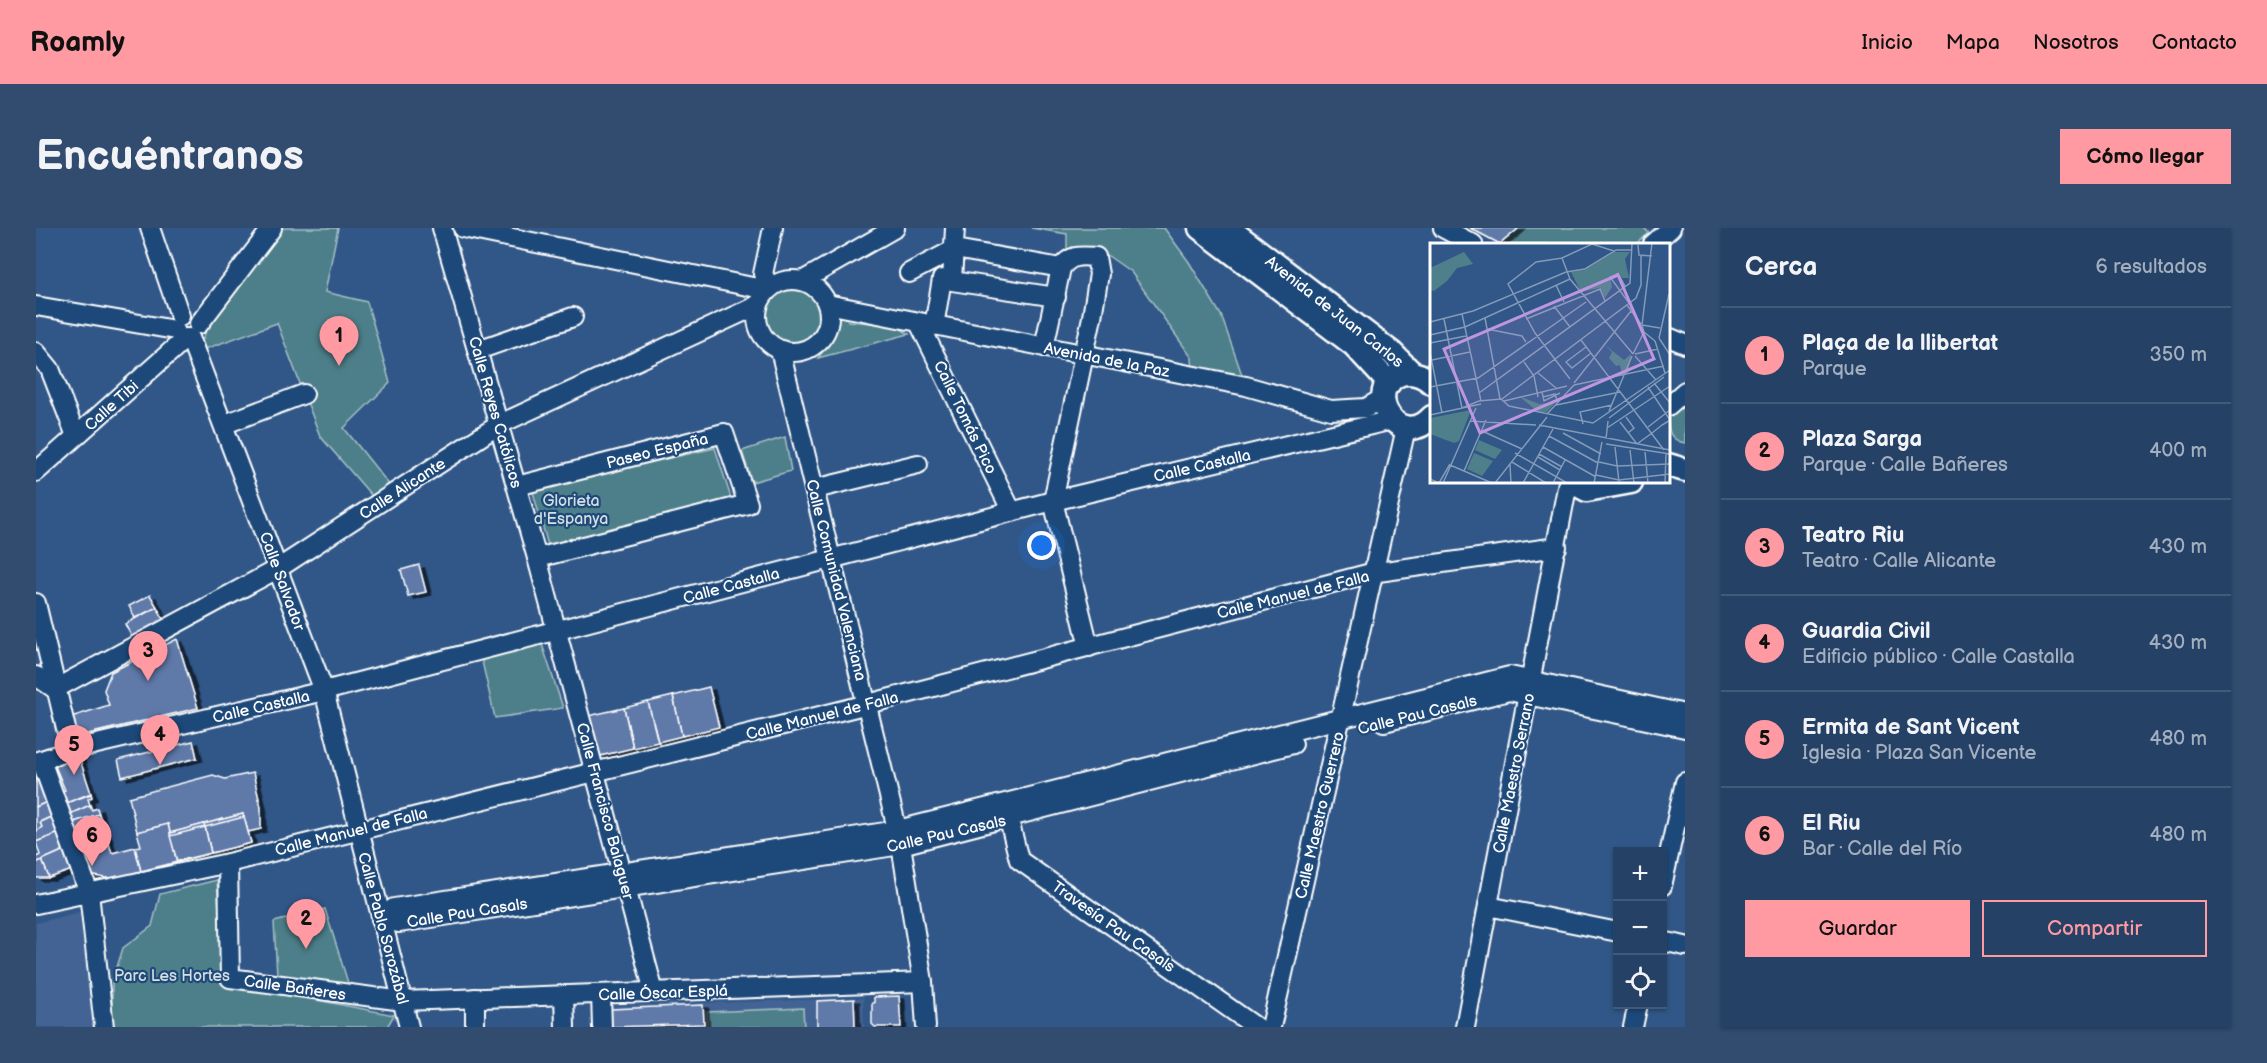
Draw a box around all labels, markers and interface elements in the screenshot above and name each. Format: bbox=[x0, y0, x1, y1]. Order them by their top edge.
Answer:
text: Roamly bbox=[30, 26, 125, 59]
text: Inicio bbox=[1862, 30, 1913, 55]
text: Mapa bbox=[1946, 30, 2000, 55]
text: Nosotros bbox=[2033, 30, 2119, 55]
text: Contacto bbox=[2152, 30, 2237, 55]
button: Cómo llegar bbox=[2060, 129, 2231, 184]
text: Encuéntranos bbox=[36, 131, 304, 182]
inset map bbox=[1430, 243, 1670, 483]
street label: Avenida de Juan Carlos bbox=[1261, 252, 1407, 372]
text: Cerca bbox=[1745, 252, 1817, 283]
text: 6 resultados bbox=[2096, 255, 2207, 279]
pin: 1 bbox=[320, 316, 358, 366]
text: Plaça de la llibertat bbox=[1802, 330, 1998, 357]
street label: Calle Reyes Católicos bbox=[464, 334, 525, 490]
street label: Avenida de la Paz bbox=[1042, 339, 1171, 382]
text: 1 bbox=[1760, 343, 1769, 367]
text: 350 m bbox=[2150, 343, 2207, 367]
text: Parque bbox=[1802, 357, 1867, 381]
street label: Calle Tomás Pico bbox=[929, 358, 1000, 477]
street label: Calle Tibi bbox=[81, 377, 143, 435]
text: Plaza Sarga bbox=[1802, 426, 1922, 453]
street label: Paseo España bbox=[605, 430, 710, 473]
text: 2 bbox=[1759, 439, 1770, 463]
text: 400 m bbox=[2149, 439, 2207, 463]
street label: Calle Castalla bbox=[1152, 446, 1253, 487]
text: Parque · Calle Bañeres bbox=[1802, 453, 2008, 477]
street label: Calle Alicante bbox=[356, 454, 450, 524]
street label: Calle Comunidad Valenciana bbox=[801, 478, 870, 683]
park label: Glorieta d'Espanya bbox=[534, 492, 608, 529]
text: Teatro Riu bbox=[1802, 522, 1904, 549]
street label: Calle Salvador bbox=[255, 529, 308, 634]
your location bbox=[1027, 531, 1056, 560]
text: 3 bbox=[1759, 535, 1770, 559]
text: 430 m bbox=[2149, 535, 2207, 559]
text: Teatro · Calle Alicante bbox=[1802, 549, 1996, 573]
street label: Calle Castalla bbox=[681, 564, 782, 608]
street label: Calle Manuel de Falla bbox=[1215, 567, 1372, 624]
text: Guardia Civil bbox=[1802, 618, 1931, 645]
text: 4 bbox=[1759, 631, 1770, 655]
text: 430 m bbox=[2149, 631, 2207, 655]
pin: 3 bbox=[128, 632, 168, 681]
text: Edificio público · Calle Castalla bbox=[1802, 645, 2075, 669]
street label: Calle Castalla bbox=[211, 687, 312, 728]
street label: Calle Manuel de Falla bbox=[744, 688, 901, 745]
street label: Calle Pau Casals bbox=[1356, 691, 1479, 739]
street label: Calle Maestro Serrano bbox=[1490, 692, 1539, 855]
text: Ermita de Sant Vicent bbox=[1802, 714, 2020, 741]
pin: 4 bbox=[140, 716, 180, 765]
street label: Calle Francisco Balaguer bbox=[572, 721, 637, 902]
pin: 5 bbox=[54, 726, 93, 775]
text: 5 bbox=[1759, 727, 1770, 751]
text: 480 m bbox=[2149, 727, 2207, 751]
street label: Calle Maestro Guerrero bbox=[1292, 730, 1349, 901]
text: Iglesia · Plaza San Vicente bbox=[1802, 741, 2036, 765]
street label: Calle Manuel de Falla bbox=[273, 804, 430, 861]
text: El Riu bbox=[1802, 810, 1861, 837]
street label: Calle Pau Casals bbox=[885, 811, 1008, 857]
pin: 6 bbox=[72, 816, 112, 866]
text: 6 bbox=[1758, 823, 1771, 847]
text: 480 m bbox=[2149, 823, 2207, 847]
text: Bar · Calle del Río bbox=[1802, 837, 1962, 861]
map controls bbox=[1613, 847, 1667, 1009]
button: + bbox=[1613, 847, 1667, 901]
street label: Calle Pablo Sorozábal bbox=[353, 850, 412, 1006]
street label: Travesía Pau Casals bbox=[1048, 878, 1178, 977]
street label: Calle Pau Casals bbox=[406, 895, 529, 932]
pin: 2 bbox=[286, 900, 326, 949]
button: Guardar bbox=[1745, 900, 1970, 957]
button: Compartir bbox=[1982, 900, 2207, 957]
button: − bbox=[1613, 901, 1667, 955]
button: locate bbox=[1613, 955, 1667, 1009]
park label: Parc Les Hortes bbox=[114, 967, 230, 986]
street label: Calle Bañeres bbox=[243, 972, 347, 1005]
street label: Calle Óscar Esplá bbox=[598, 980, 728, 1005]

